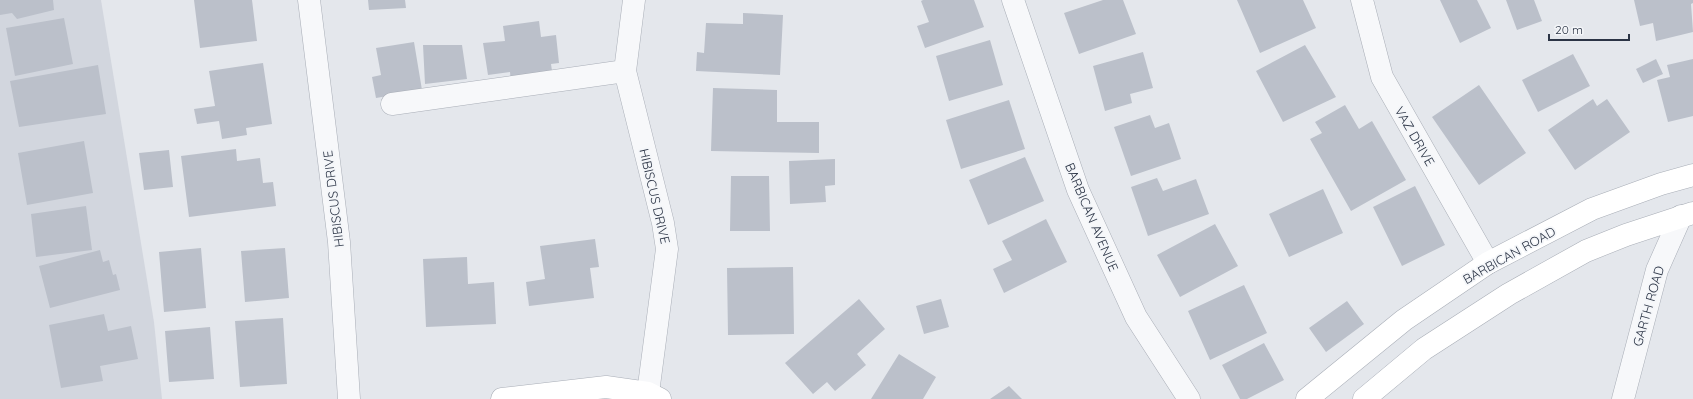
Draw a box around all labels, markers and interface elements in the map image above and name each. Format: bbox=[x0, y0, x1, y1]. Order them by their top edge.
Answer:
scale bar bbox=[1549, 16, 1629, 42]
text: 20 m bbox=[1555, 22, 1583, 37]
street label: VAZ DRIVE bbox=[1392, 103, 1438, 169]
street label: HIBISCUS DRIVE bbox=[636, 147, 674, 245]
street label: HIBISCUS DRIVE bbox=[319, 150, 347, 248]
street label: BARBICAN AVENUE bbox=[1062, 160, 1122, 274]
street label: BARBICAN ROAD bbox=[1460, 223, 1558, 287]
street label: GARTH ROAD bbox=[1629, 264, 1667, 348]

